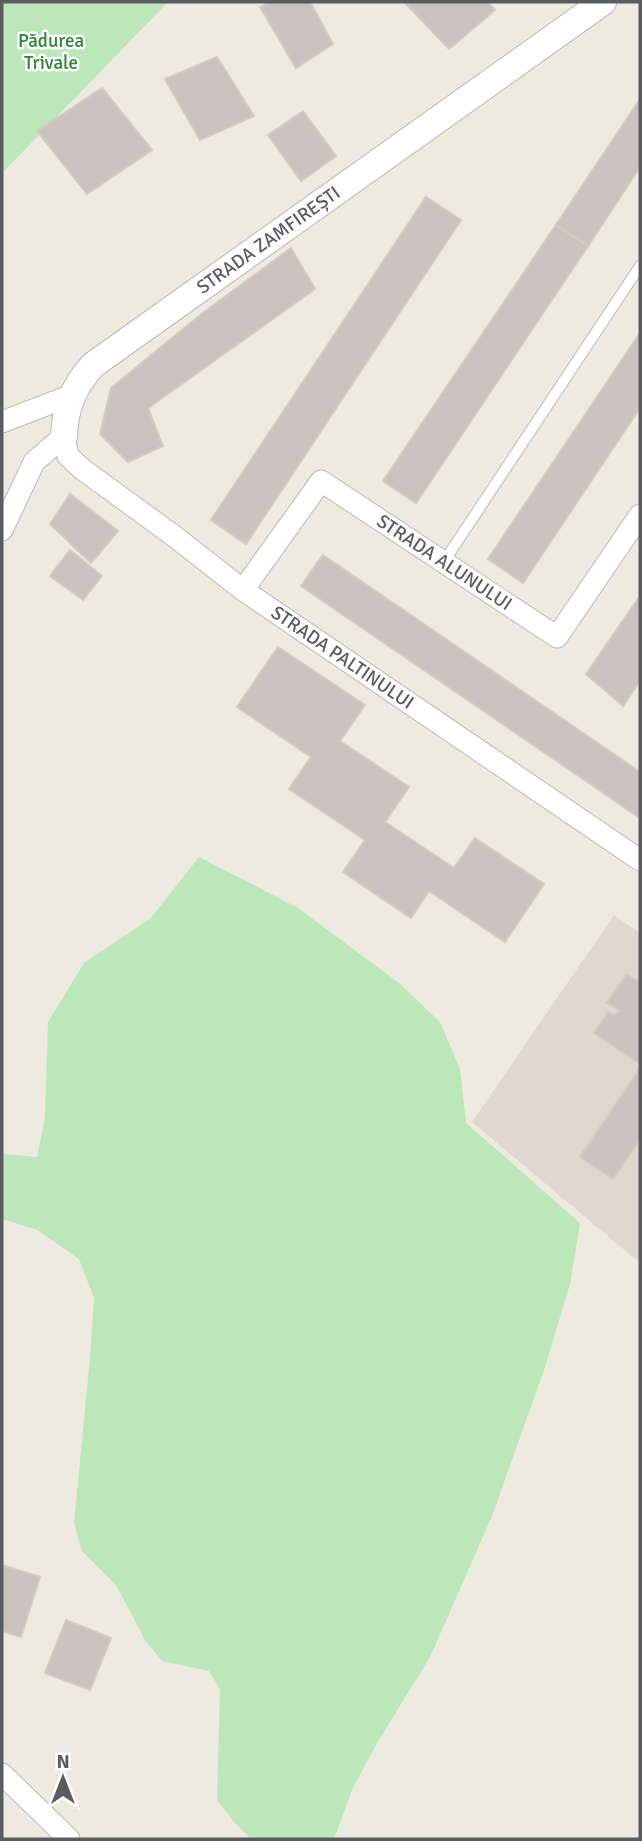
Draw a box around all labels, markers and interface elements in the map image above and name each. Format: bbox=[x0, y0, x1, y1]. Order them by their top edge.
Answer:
park label: Pădurea Trivale bbox=[18, 29, 84, 75]
street label: STRADA ZAMFIREȘTI bbox=[192, 181, 345, 299]
street label: STRADA ALUNULUI bbox=[372, 509, 517, 616]
street label: STRADA PALTINULUI bbox=[266, 601, 418, 715]
north arrow bbox=[28, 1743, 98, 1813]
text: N bbox=[56, 1750, 70, 1774]

